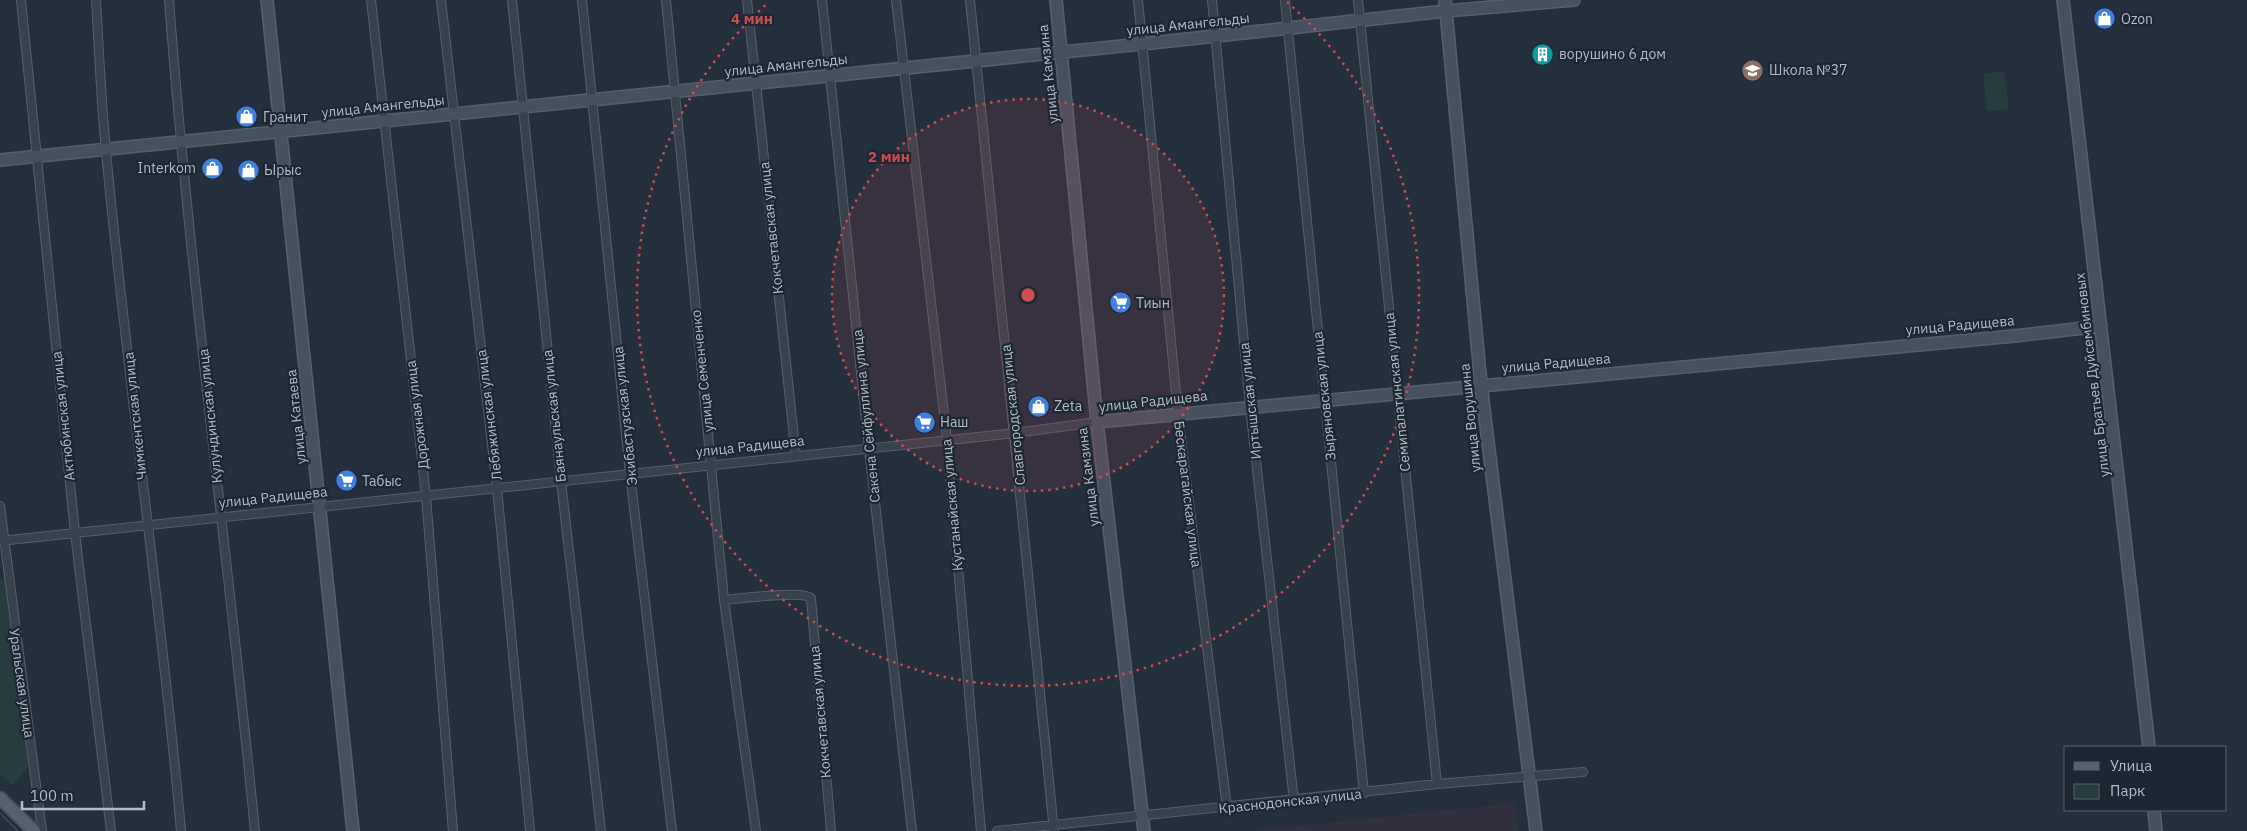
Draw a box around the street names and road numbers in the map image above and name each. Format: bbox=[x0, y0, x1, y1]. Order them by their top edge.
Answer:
street label: улица Амангельды bbox=[1126, 9, 1250, 39]
street label: улица Камзина bbox=[1034, 23, 1062, 124]
street label: улица Амангельды bbox=[724, 50, 848, 80]
street label: улица Амангельды bbox=[321, 91, 445, 121]
street label: Кокчетавская улица bbox=[755, 160, 787, 295]
street label: улица Братьев Дуйсембиновых bbox=[2071, 272, 2113, 478]
street label: улица Семенченко bbox=[687, 309, 717, 433]
street label: Семипалатинская улица bbox=[1380, 311, 1414, 472]
street label: улица Радищева bbox=[1905, 311, 2016, 339]
street label: Сакена Сейфуллина улица bbox=[848, 328, 884, 503]
street label: Зыряновская улица bbox=[1308, 330, 1340, 461]
street label: Иртышская улица bbox=[1235, 341, 1265, 460]
street label: Славгородская улица bbox=[997, 343, 1029, 486]
street label: Экибастузская улица bbox=[609, 345, 641, 486]
street label: Кулундинская улица bbox=[194, 347, 226, 484]
street label: Лебяжинская улица bbox=[472, 348, 506, 481]
street label: Баянаульская улица bbox=[538, 348, 570, 483]
street label: улица Радищева bbox=[1501, 349, 1612, 377]
street label: Актюбинская улица bbox=[47, 350, 79, 482]
street label: Чимкентская улица bbox=[119, 351, 151, 481]
street label: Дорожная улица bbox=[401, 359, 433, 471]
street label: улица Ворушина bbox=[1455, 362, 1485, 473]
street label: улица Катаева bbox=[282, 368, 310, 465]
street label: улица Радищева bbox=[1098, 386, 1209, 416]
street label: Бескарагайская улица bbox=[1170, 420, 1206, 569]
street label: улица Камзина bbox=[1073, 426, 1103, 527]
street label: улица Радищева bbox=[695, 431, 806, 461]
street label: Кустанайская улица bbox=[937, 438, 967, 572]
street label: улица Радищева bbox=[218, 482, 329, 512]
street label: Уральская улица bbox=[5, 627, 39, 739]
street label: Кокчетавская улица bbox=[805, 645, 835, 779]
street label: Краснодонская улица bbox=[1217, 784, 1363, 817]

